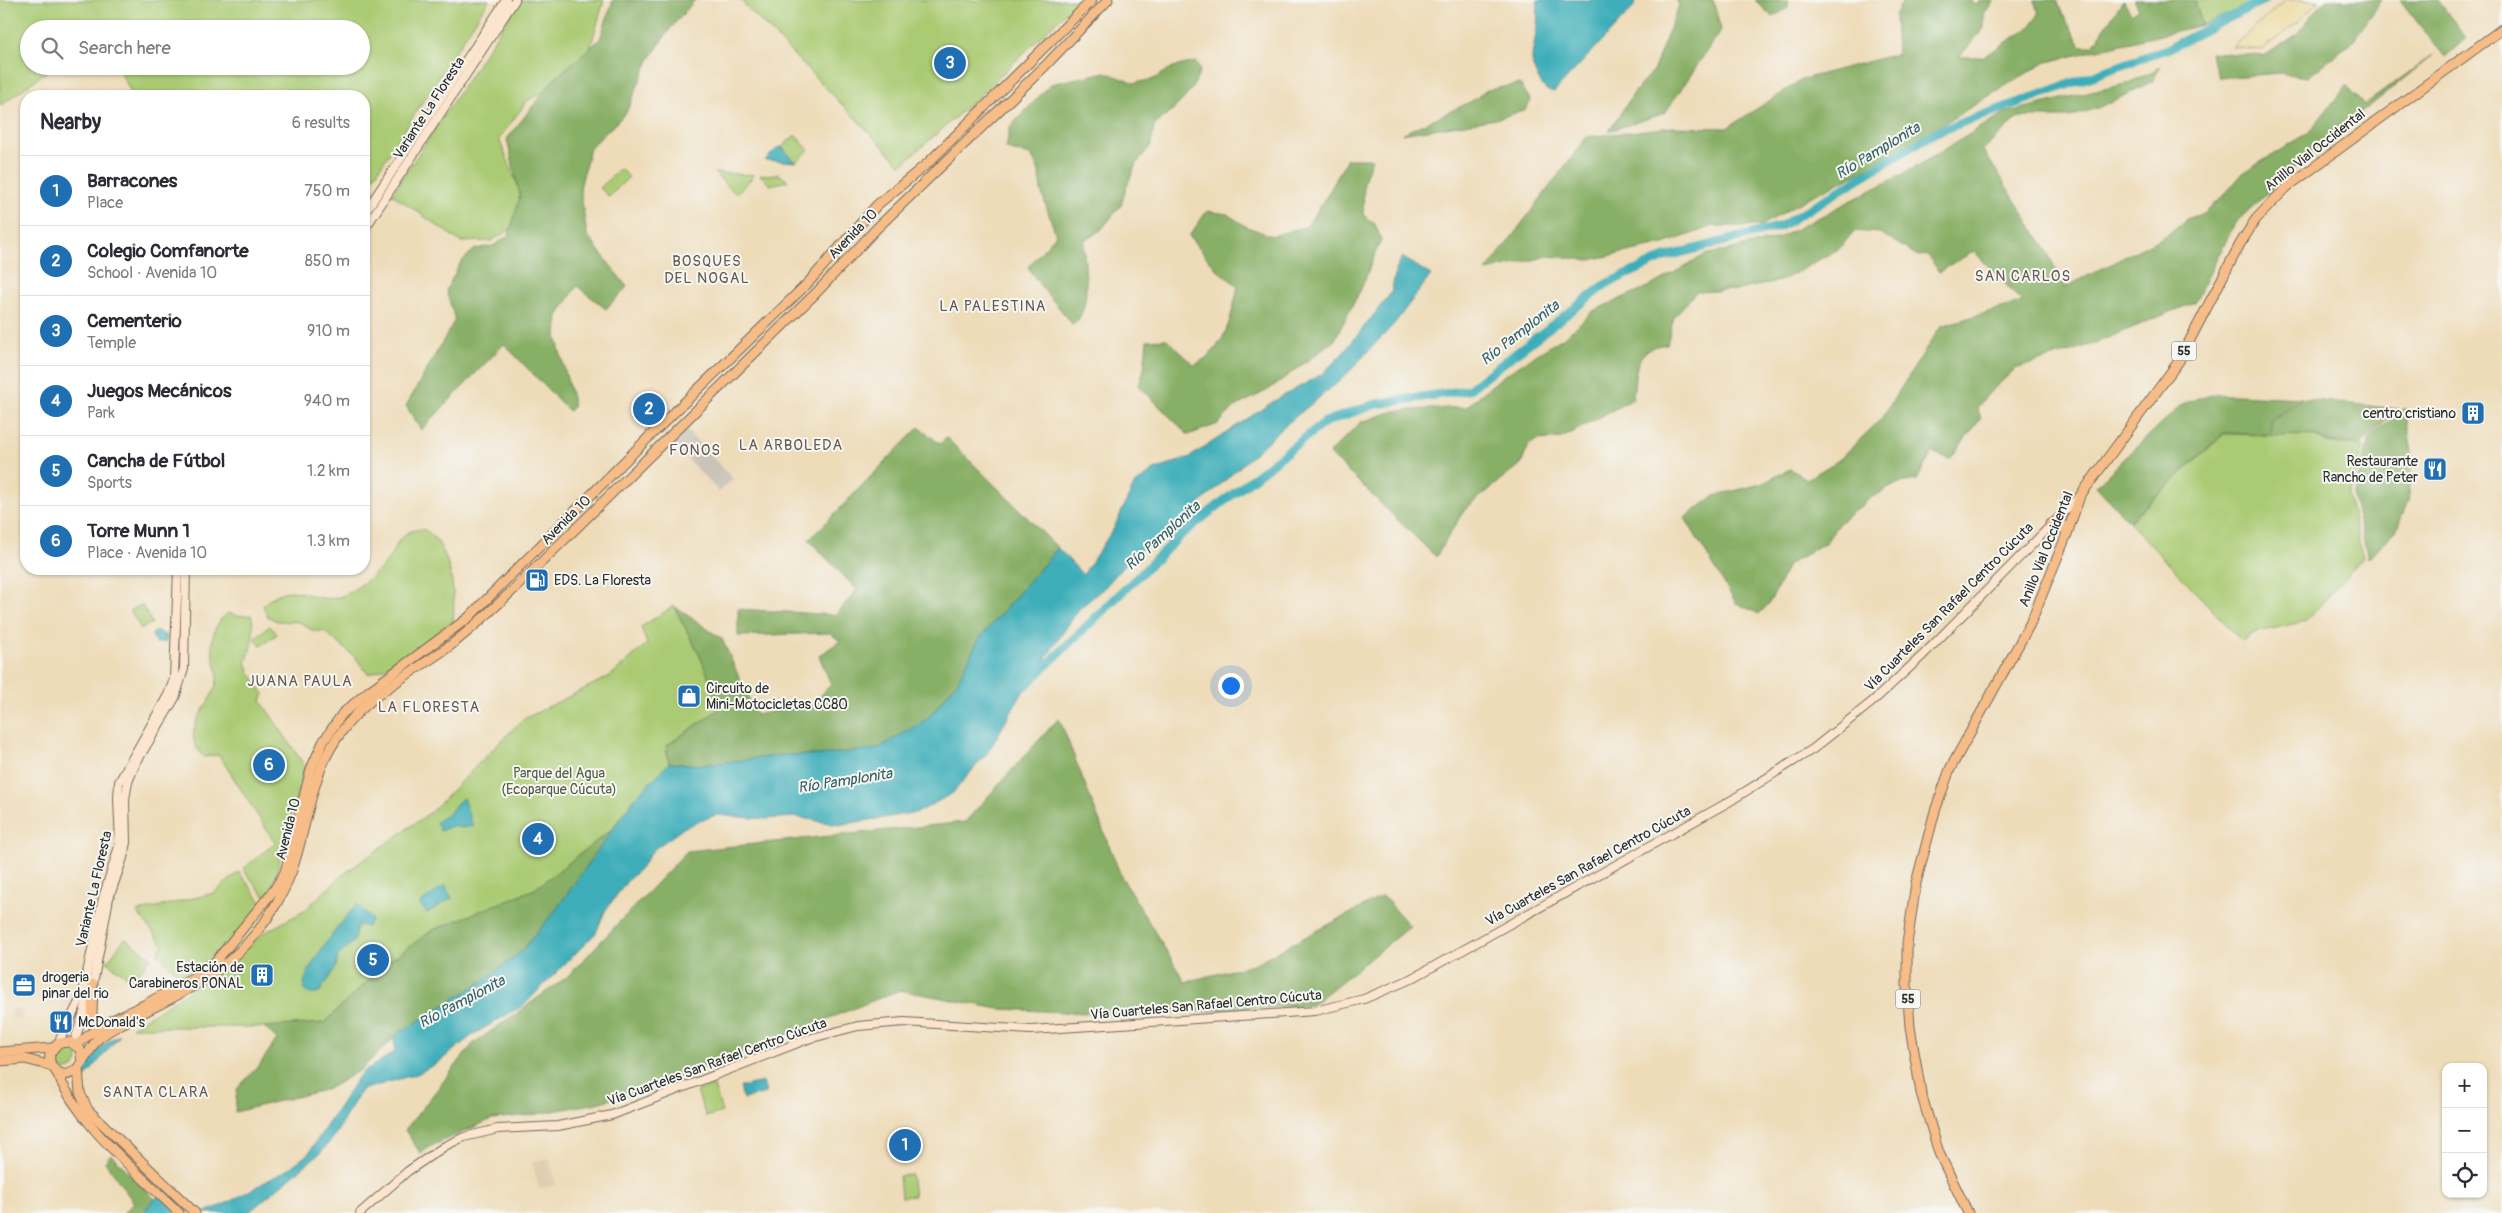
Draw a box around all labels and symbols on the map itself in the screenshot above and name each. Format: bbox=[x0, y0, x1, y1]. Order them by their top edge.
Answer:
pin: 3 bbox=[934, 44, 966, 82]
street label: Variante La Floresta bbox=[390, 54, 468, 162]
street label: Anillo Vial Occidental bbox=[2261, 105, 2369, 195]
water label: Río Pamplonita bbox=[1832, 118, 1924, 184]
street label: Avenida 10 bbox=[825, 205, 881, 263]
district label: BOSQUES DEL NOGAL bbox=[664, 252, 750, 288]
district label: SAN CARLOS bbox=[1975, 267, 2071, 286]
water label: Río Pamplonita bbox=[1477, 296, 1564, 370]
district label: LA PALESTINA bbox=[939, 297, 1047, 316]
road number: 55 bbox=[2172, 342, 2196, 361]
pin: 2 bbox=[633, 390, 665, 428]
building icon: centro cristiano bbox=[2460, 400, 2486, 426]
place label: centro cristiano bbox=[2363, 405, 2456, 422]
district label: LA ARBOLEDA bbox=[739, 436, 843, 455]
district label: FONOS bbox=[669, 441, 721, 460]
place label: Restaurante Rancho de Peter bbox=[2323, 453, 2418, 486]
restaurant icon: Restaurante Rancho de Peter bbox=[2422, 456, 2448, 482]
street label: Anillo Vial Occidental bbox=[2015, 489, 2077, 609]
street label: Avenida 10 bbox=[538, 492, 594, 548]
water label: Río Pamplonita bbox=[1121, 497, 1205, 575]
street label: Vía Cuarteles San Rafael Centro Cúcuta bbox=[1861, 519, 2037, 695]
fuel station icon: EDS. La Floresta bbox=[524, 567, 550, 593]
place label: EDS. La Floresta bbox=[554, 572, 651, 589]
district label: JUANA PAULA bbox=[247, 672, 353, 691]
your location bbox=[1218, 673, 1244, 699]
place label: Circuito de Mini-Motocicletas CC80 bbox=[706, 680, 848, 713]
shop icon: Circuito de Mini-Motocicletas CC80 bbox=[676, 683, 702, 709]
district label: LA FLORESTA bbox=[378, 698, 480, 717]
pin: 6 bbox=[253, 746, 285, 784]
water label: Río Pamplonita bbox=[797, 764, 894, 798]
park label: Parque del Agua (Ecoparque Cúcuta) bbox=[501, 765, 617, 798]
street label: Avenida 10 bbox=[272, 796, 304, 862]
street label: Vía Cuarteles San Rafael Centro Cúcuta bbox=[1482, 802, 1694, 930]
pin: 4 bbox=[522, 820, 554, 858]
street label: Variante La Floresta bbox=[72, 829, 116, 949]
pin: 5 bbox=[357, 941, 389, 979]
place label: Estación de Carabineros PONAL bbox=[129, 959, 244, 992]
building icon: Estación de Carabineros PONAL bbox=[249, 962, 275, 988]
place label: drogeria pinar del rio bbox=[42, 969, 109, 1002]
water label: Río Pamplonita bbox=[416, 971, 509, 1033]
office icon: drogeria pinar del rio bbox=[11, 972, 37, 998]
street label: Vía Cuarteles San Rafael Centro Cúcuta bbox=[1090, 986, 1322, 1024]
road number: 55 bbox=[1896, 990, 1920, 1009]
restaurant icon: McDonald's bbox=[48, 1009, 74, 1035]
place label: McDonald's bbox=[78, 1014, 146, 1031]
street label: Vía Cuarteles San Rafael Centro Cúcuta bbox=[605, 1014, 829, 1110]
district label: SANTA CLARA bbox=[103, 1083, 209, 1102]
pin: 1 bbox=[889, 1126, 921, 1164]

